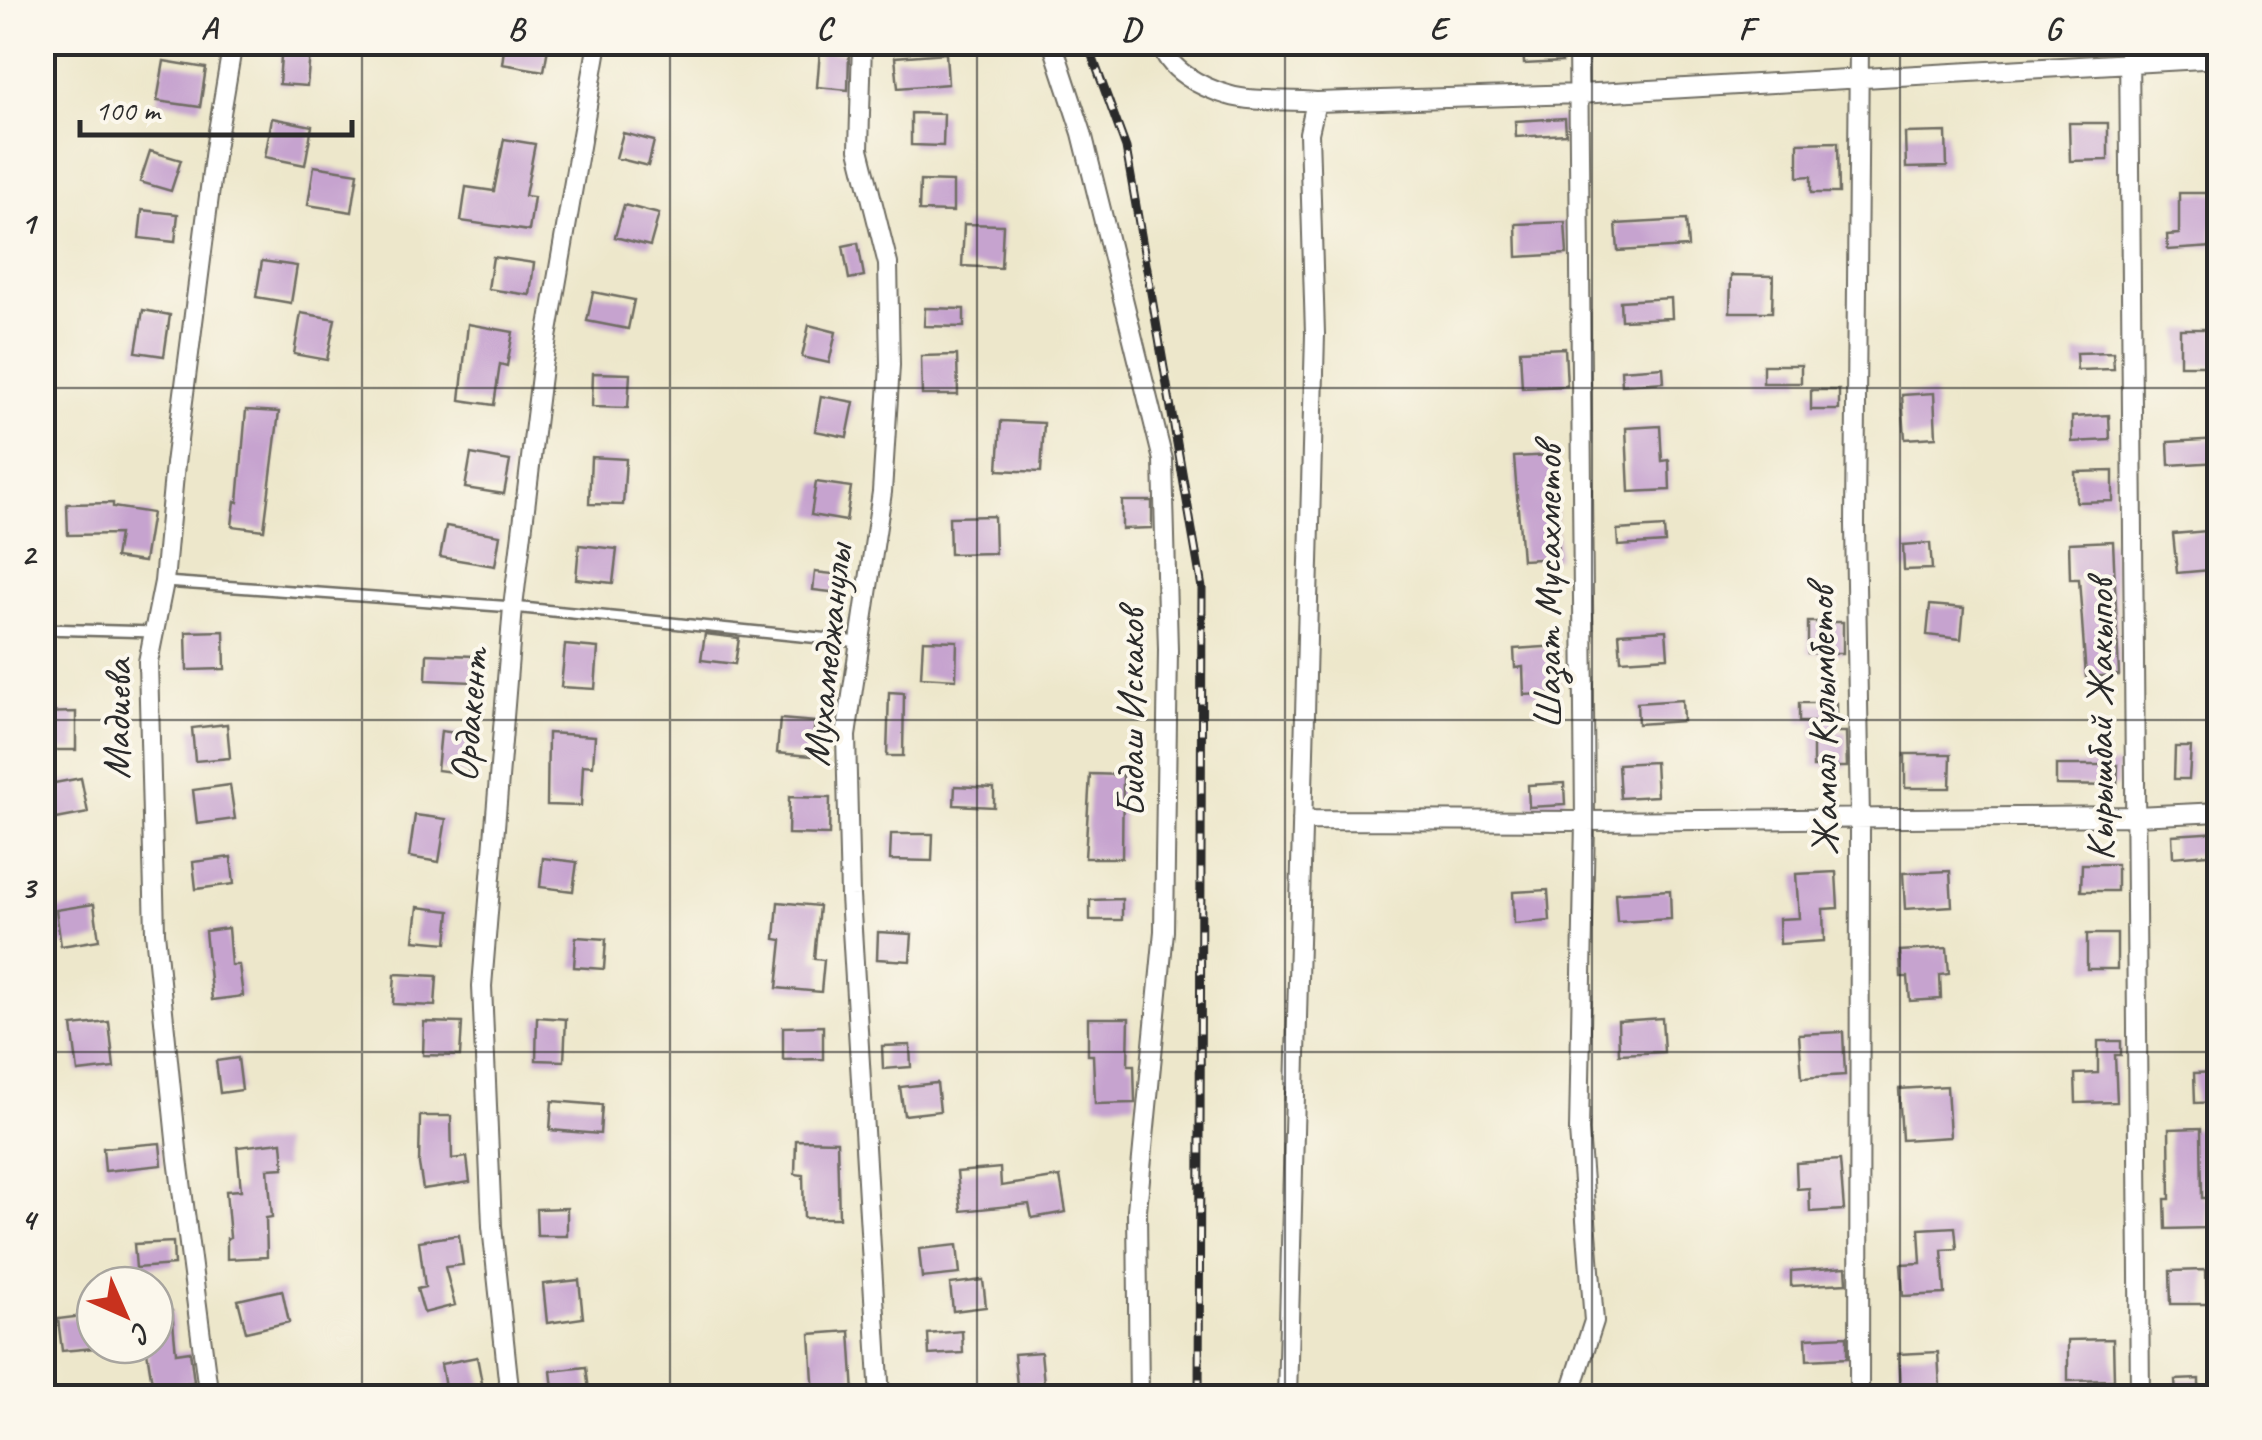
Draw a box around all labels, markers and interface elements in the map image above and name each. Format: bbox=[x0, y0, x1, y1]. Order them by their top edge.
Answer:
text: A bbox=[201, 8, 220, 49]
text: B bbox=[508, 8, 527, 49]
text: C bbox=[816, 8, 836, 49]
text: D bbox=[1122, 8, 1144, 49]
text: E bbox=[1429, 8, 1451, 49]
text: F bbox=[1739, 8, 1761, 49]
text: G bbox=[2045, 8, 2065, 49]
scale bar bbox=[80, 75, 352, 137]
text: 100 m bbox=[95, 91, 162, 129]
text: 1 bbox=[21, 202, 39, 243]
street label: Шазат Мусахметов bbox=[1523, 436, 1573, 729]
text: 2 bbox=[21, 534, 38, 575]
street label: Мухамеджанулы bbox=[790, 539, 864, 768]
street label: Кырышбай Жакыпов bbox=[2075, 573, 2125, 861]
street label: Жамал Кулымбетов bbox=[1795, 577, 1850, 856]
street label: Бидаш Искаков bbox=[1106, 601, 1156, 817]
street label: Ордакент bbox=[438, 644, 500, 784]
street label: Мадиева bbox=[91, 656, 143, 780]
text: 3 bbox=[21, 867, 38, 908]
text: 4 bbox=[21, 1199, 39, 1240]
north arrow bbox=[75, 1265, 175, 1365]
text: С bbox=[123, 1315, 160, 1352]

